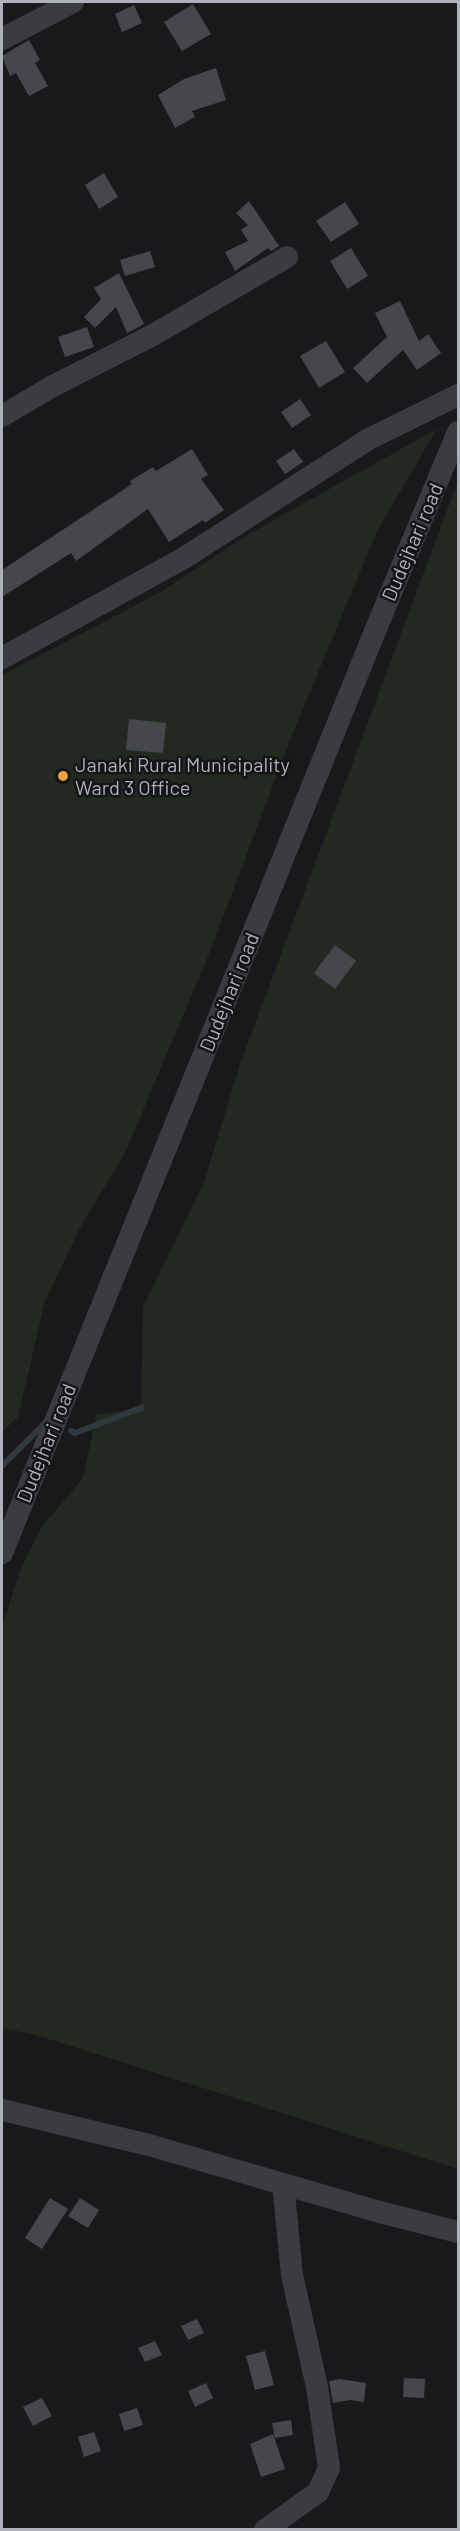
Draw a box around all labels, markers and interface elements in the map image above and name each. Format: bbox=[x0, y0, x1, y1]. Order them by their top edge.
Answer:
street label: Dudejhari road bbox=[376, 479, 448, 605]
place label: Janaki Rural Municipality Ward 3 Office bbox=[75, 752, 290, 799]
marker: Janaki Rural Municipality Ward 3 Office bbox=[56, 769, 70, 783]
street label: Dudejhari road bbox=[194, 929, 264, 1055]
street label: Dudejhari road bbox=[11, 1380, 81, 1506]

